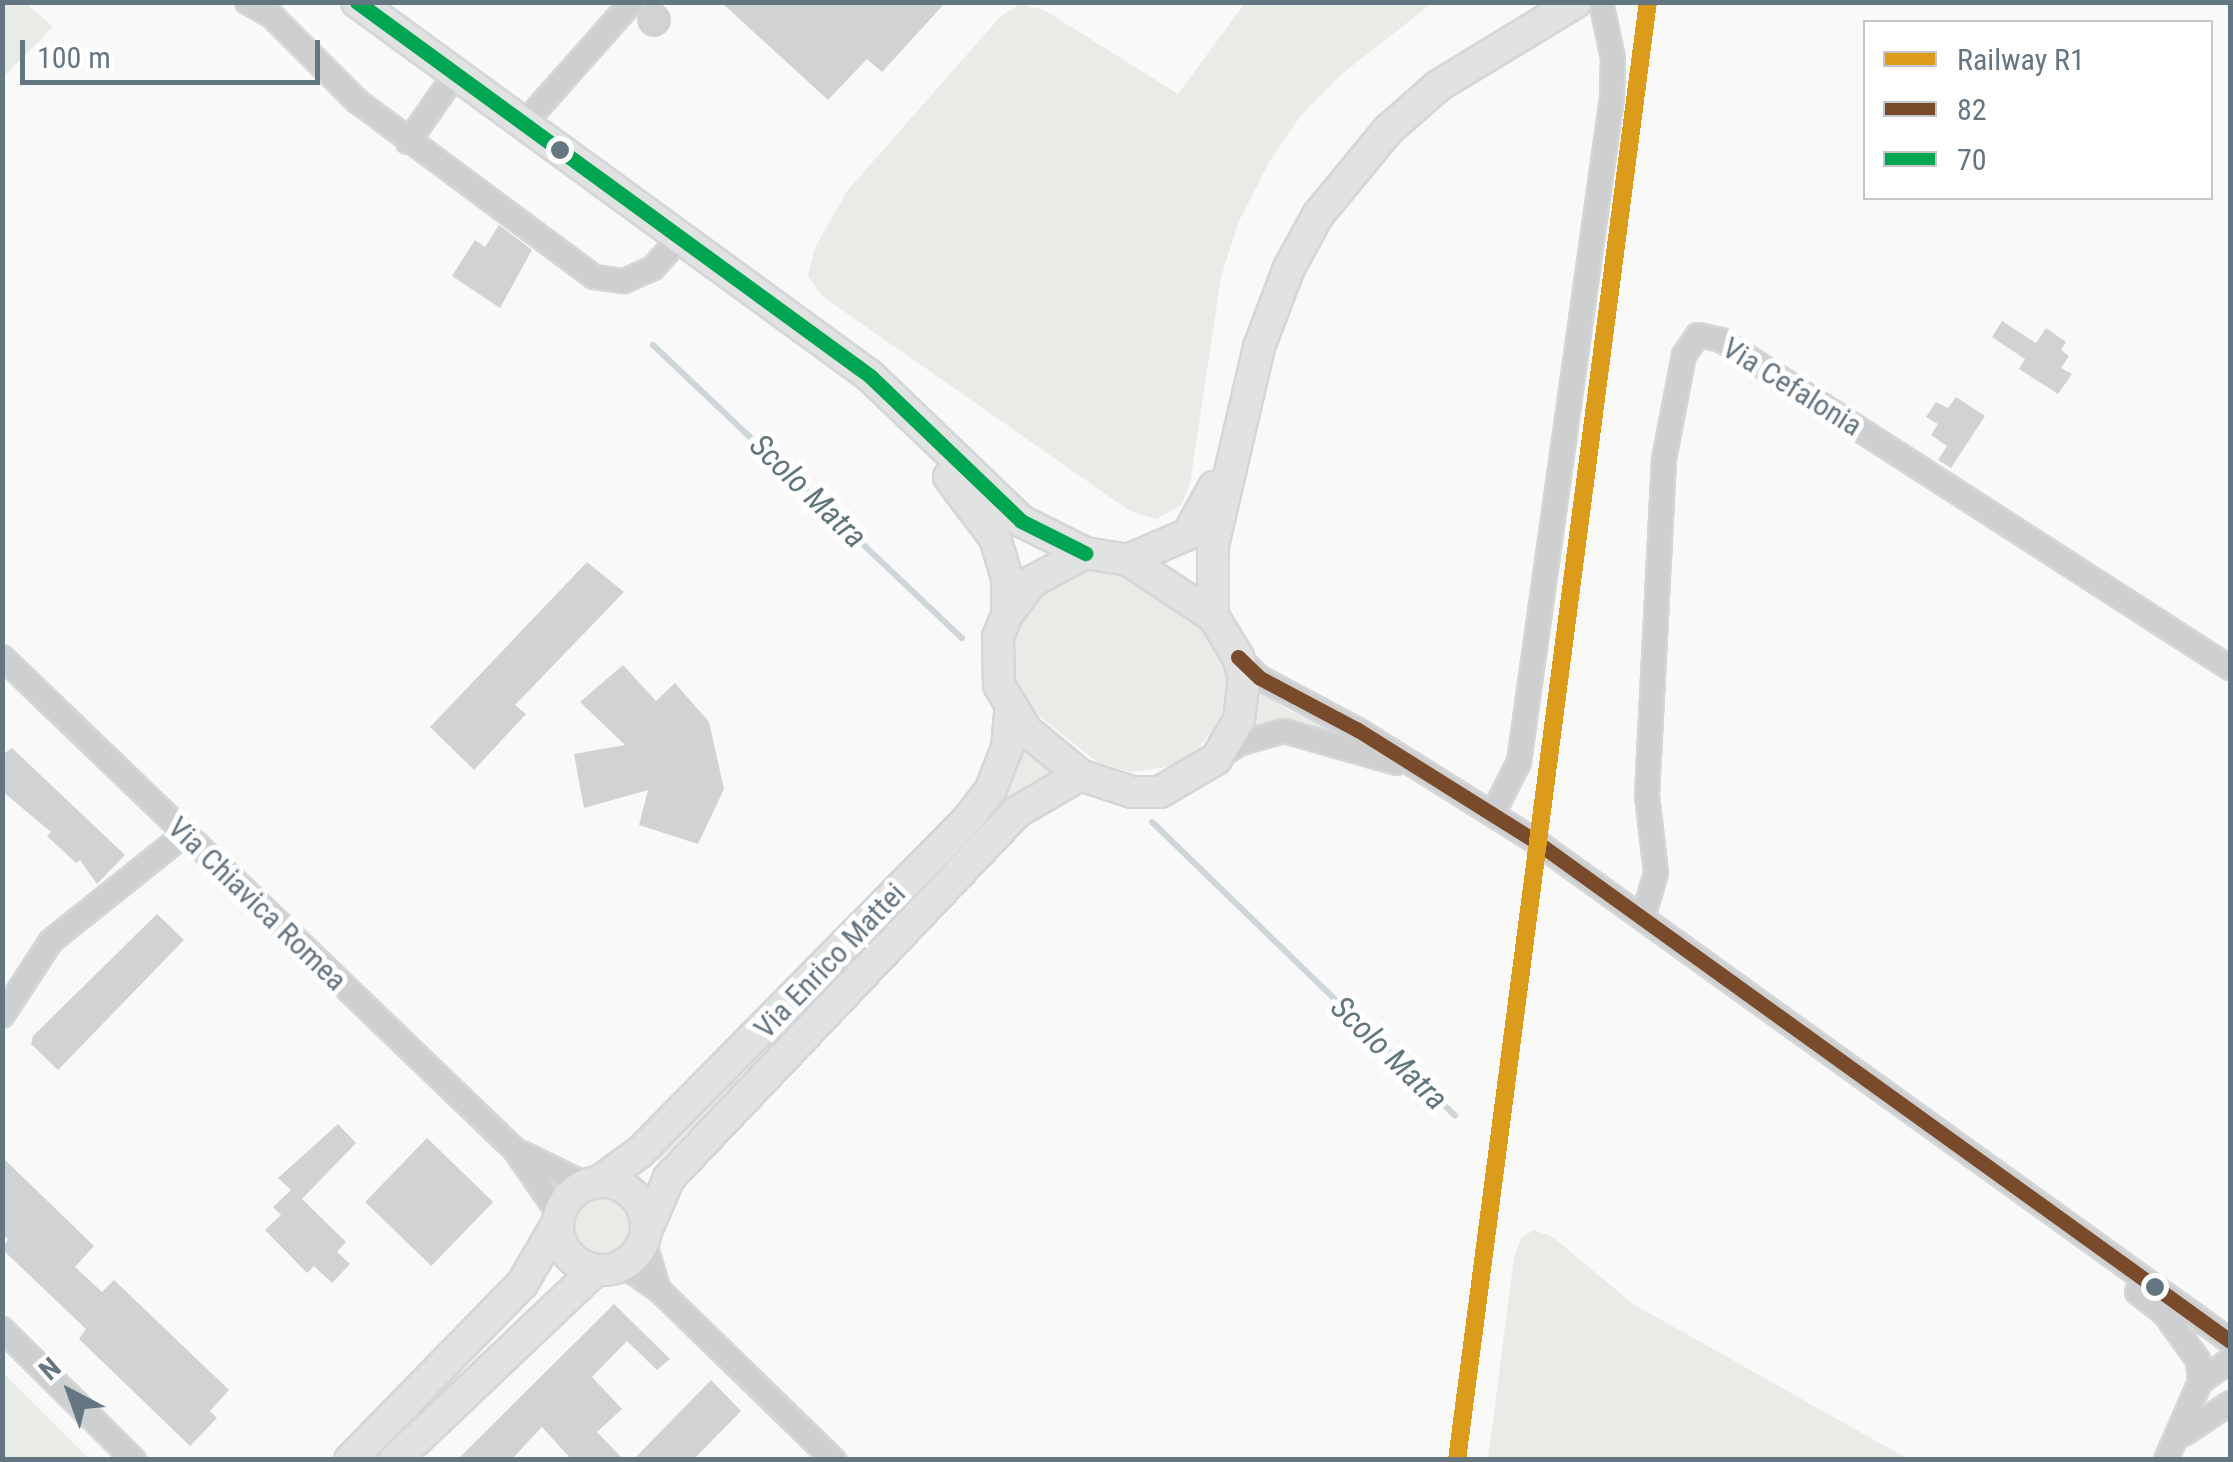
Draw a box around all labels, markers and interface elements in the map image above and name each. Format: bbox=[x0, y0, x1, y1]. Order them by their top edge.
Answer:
scale bar bbox=[25, 20, 325, 82]
legend bbox=[1863, 20, 2213, 200]
text: 100 m bbox=[37, 40, 111, 75]
text: Railway R1 bbox=[1957, 42, 2085, 77]
text: 82 bbox=[1957, 92, 1987, 127]
unlabelled marker bbox=[550, 140, 570, 160]
text: 70 bbox=[1957, 142, 1987, 177]
street label: Via Cefalonia bbox=[1716, 330, 1868, 444]
water label: Scolo Matra bbox=[742, 426, 874, 556]
street label: Via Chiavica Romea bbox=[160, 810, 354, 998]
street label: Via Enrico Mattei bbox=[747, 876, 913, 1046]
water label: Scolo Matra bbox=[1323, 988, 1455, 1118]
unlabelled marker bbox=[2145, 1277, 2165, 1297]
north arrow bbox=[20, 1342, 120, 1442]
text: N bbox=[33, 1351, 67, 1387]

